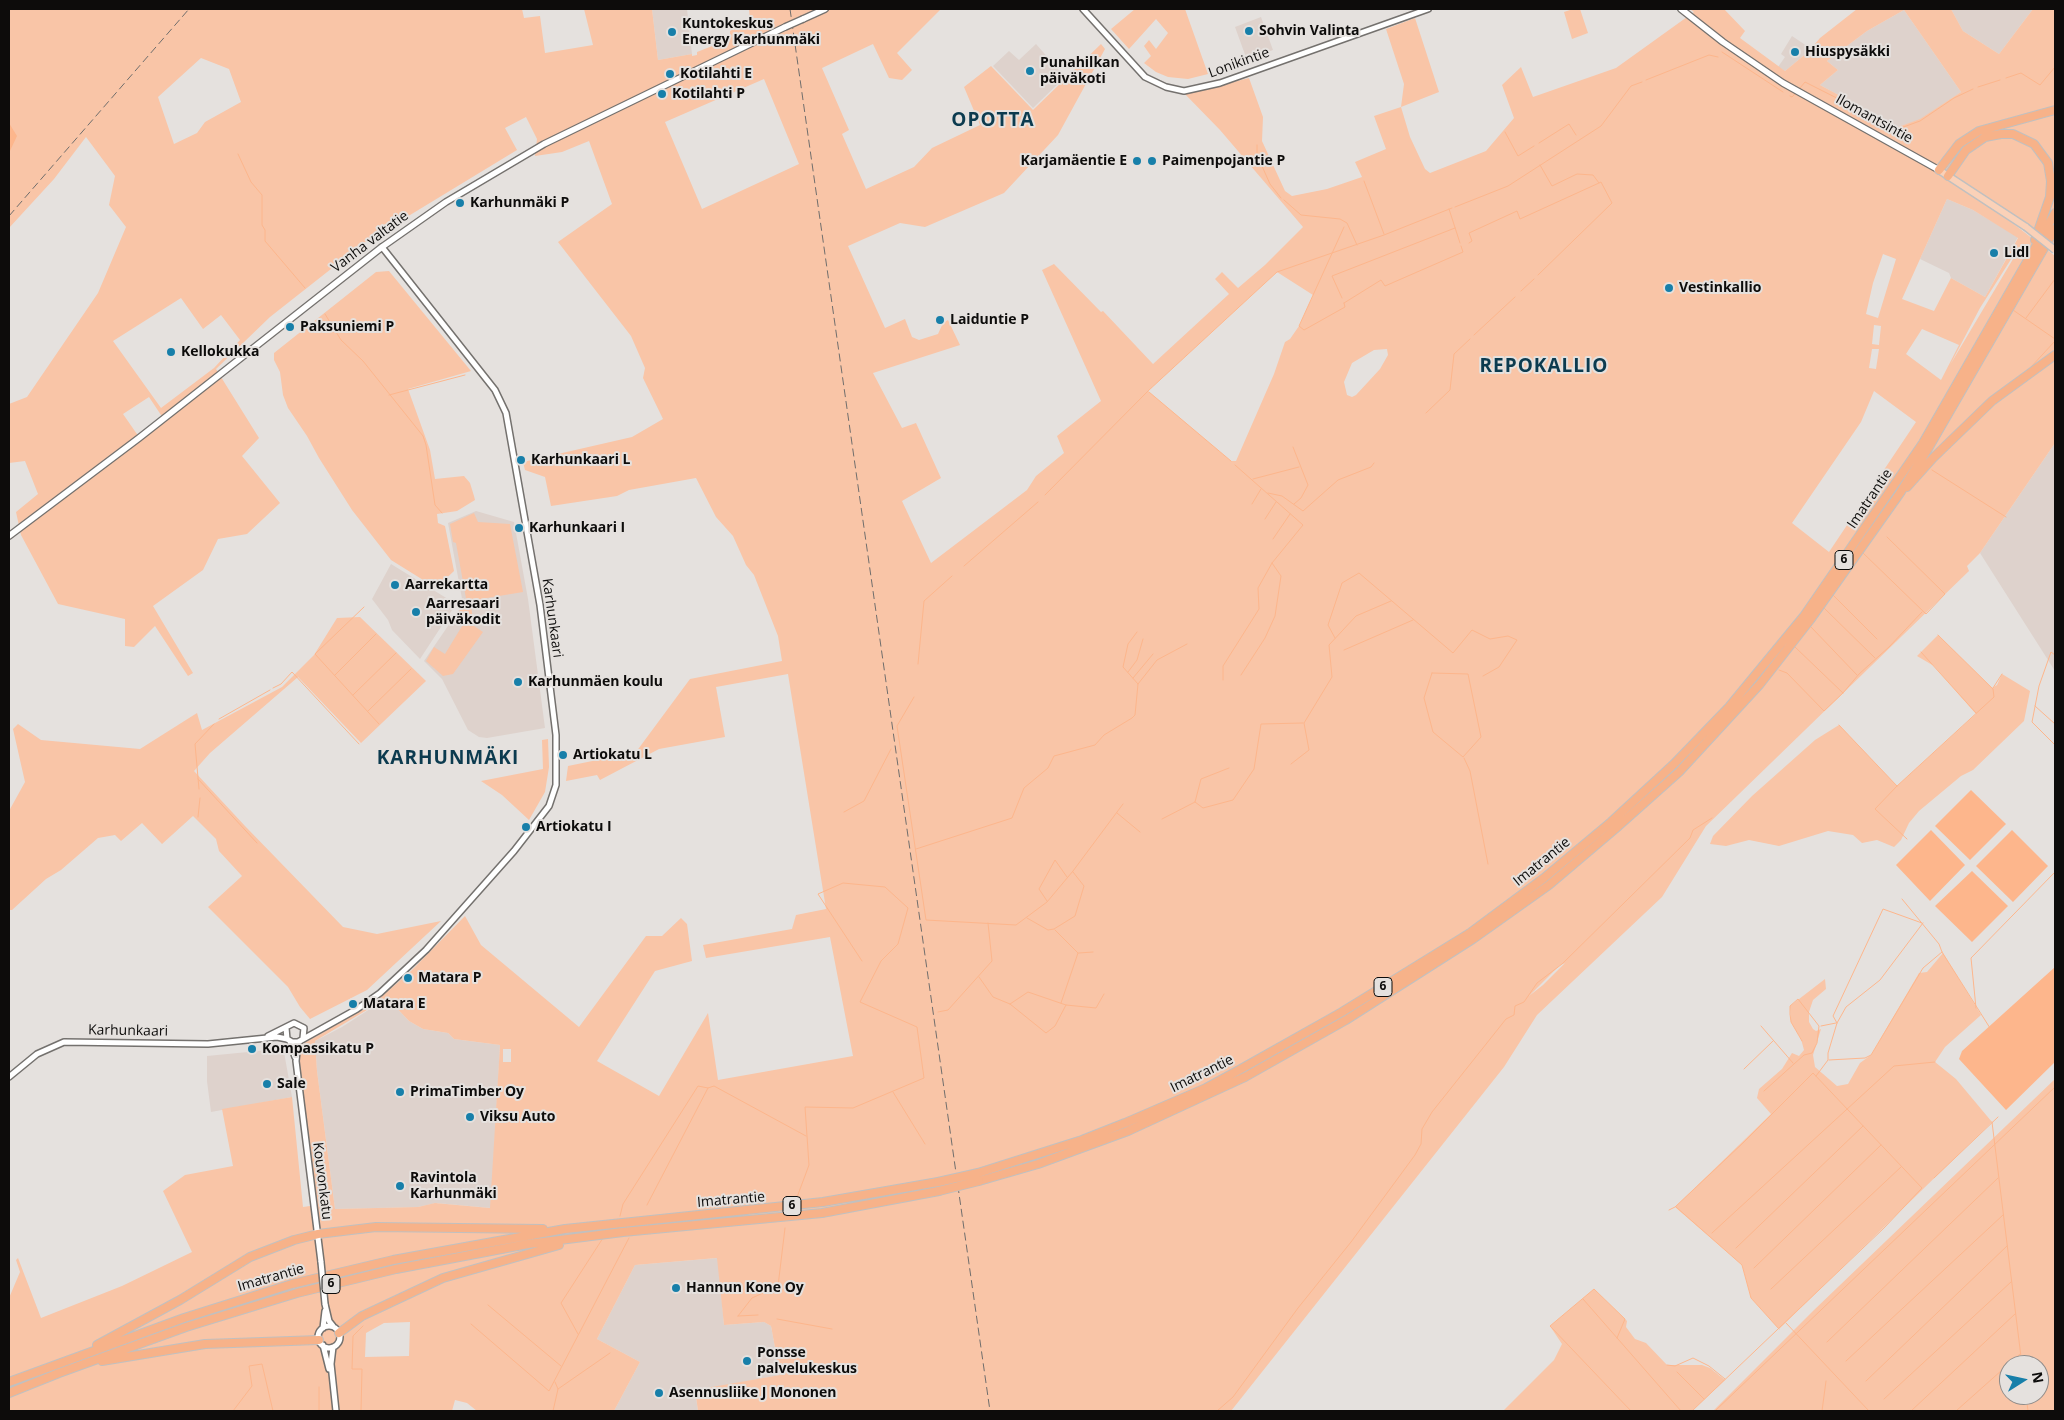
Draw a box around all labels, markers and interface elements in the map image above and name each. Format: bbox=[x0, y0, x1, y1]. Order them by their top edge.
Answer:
place label: Kuntokeskus Energy Karhunmäki bbox=[682, 16, 820, 48]
place label: Sohvin Valinta bbox=[1259, 23, 1359, 39]
marker: Sohvin Valinta bbox=[1243, 25, 1255, 37]
marker: Kuntokeskus Energy Karhunmäki bbox=[666, 26, 678, 38]
street label: Lonikintie bbox=[1206, 44, 1272, 82]
place label: Hiuspysäkki bbox=[1805, 44, 1890, 60]
marker: Hiuspysäkki bbox=[1789, 46, 1801, 58]
place label: Punahilkan päiväkoti bbox=[1040, 55, 1120, 88]
marker: Punahilkan päiväkoti bbox=[1024, 65, 1036, 77]
place label: Kotilahti E bbox=[680, 66, 752, 82]
marker: Kotilahti E bbox=[664, 68, 676, 80]
place label: Kotilahti P bbox=[672, 86, 745, 102]
marker: Kotilahti P bbox=[656, 88, 668, 100]
street label: Ilomantsintie bbox=[1833, 91, 1915, 147]
district label: OPOTTA bbox=[951, 110, 1035, 132]
place label: Karjamäentie E bbox=[1020, 153, 1127, 169]
place label: Paimenpojantie P bbox=[1162, 153, 1285, 169]
marker: Karjamäentie E bbox=[1131, 155, 1143, 167]
marker: Paimenpojantie P bbox=[1146, 155, 1158, 167]
place label: Karhunmäki P bbox=[470, 195, 569, 211]
marker: Karhunmäki P bbox=[454, 197, 466, 209]
street label: Vanha valtatie bbox=[328, 208, 412, 276]
place label: Lidl bbox=[2004, 245, 2029, 261]
marker: Lidl bbox=[1988, 247, 2000, 259]
place label: Vestinkallio bbox=[1679, 280, 1762, 296]
marker: Vestinkallio bbox=[1663, 282, 1675, 294]
place label: Laiduntie P bbox=[950, 312, 1029, 328]
marker: Laiduntie P bbox=[934, 314, 946, 326]
place label: Paksuniemi P bbox=[300, 319, 394, 335]
marker: Paksuniemi P bbox=[284, 321, 296, 333]
place label: Kellokukka bbox=[181, 344, 259, 360]
marker: Kellokukka bbox=[165, 346, 177, 358]
district label: REPOKALLIO bbox=[1478, 356, 1610, 378]
place label: Karhunkaari L bbox=[531, 452, 630, 468]
marker: Karhunkaari L bbox=[515, 454, 527, 466]
street label: Imatrantie bbox=[1844, 466, 1896, 532]
place label: Karhunkaari I bbox=[529, 520, 625, 536]
marker: Karhunkaari I bbox=[513, 522, 525, 534]
road number: 6 bbox=[1835, 550, 1853, 570]
place label: Aarrekartta bbox=[405, 577, 488, 593]
street label: Karhunkaari bbox=[538, 577, 566, 659]
marker: Aarrekartta bbox=[389, 579, 401, 591]
place label: Aarresaari päiväkodit bbox=[426, 596, 501, 628]
marker: Aarresaari päiväkodit bbox=[410, 606, 422, 618]
place label: Karhunmäen koulu bbox=[528, 674, 663, 690]
marker: Karhunmäen koulu bbox=[512, 676, 524, 688]
place label: Artiokatu L bbox=[573, 747, 652, 763]
district label: KARHUNMÄKI bbox=[375, 748, 521, 770]
marker: Artiokatu L bbox=[557, 749, 569, 761]
place label: Artiokatu I bbox=[536, 819, 612, 835]
marker: Artiokatu I bbox=[520, 821, 532, 833]
street label: Imatrantie bbox=[1510, 834, 1574, 890]
place label: Matara P bbox=[418, 970, 481, 986]
marker: Matara P bbox=[402, 972, 414, 984]
road number: 6 bbox=[1374, 978, 1392, 996]
place label: Matara E bbox=[363, 996, 425, 1012]
marker: Matara E bbox=[347, 998, 359, 1010]
street label: Karhunkaari bbox=[88, 1022, 168, 1040]
place label: Kompassikatu P bbox=[262, 1041, 374, 1057]
marker: Kompassikatu P bbox=[246, 1043, 258, 1055]
street label: Imatrantie bbox=[1168, 1052, 1236, 1096]
place label: Sale bbox=[277, 1076, 306, 1092]
marker: Sale bbox=[261, 1078, 273, 1090]
place label: PrimaTimber Oy bbox=[410, 1084, 524, 1100]
marker: PrimaTimber Oy bbox=[394, 1086, 406, 1098]
place label: Viksu Auto bbox=[480, 1109, 555, 1125]
marker: Viksu Auto bbox=[464, 1111, 476, 1123]
street label: Kouvonkatu bbox=[309, 1141, 335, 1221]
place label: Ravintola Karhunmäki bbox=[410, 1170, 497, 1202]
marker: Ravintola Karhunmäki bbox=[394, 1180, 406, 1192]
street label: Imatrantie bbox=[696, 1189, 766, 1211]
road number: 6 bbox=[783, 1196, 801, 1216]
street label: Imatrantie bbox=[236, 1261, 306, 1295]
road number: 6 bbox=[322, 1274, 340, 1294]
place label: Hannun Kone Oy bbox=[686, 1280, 804, 1296]
marker: Hannun Kone Oy bbox=[670, 1282, 682, 1294]
place label: Ponsse palvelukeskus bbox=[757, 1345, 857, 1378]
marker: Ponsse palvelukeskus bbox=[741, 1355, 753, 1367]
north arrow bbox=[1999, 1355, 2049, 1405]
text: N bbox=[2028, 1370, 2049, 1385]
place label: Asennusliike J Mononen bbox=[669, 1385, 837, 1401]
marker: Asennusliike J Mononen bbox=[653, 1387, 665, 1399]

